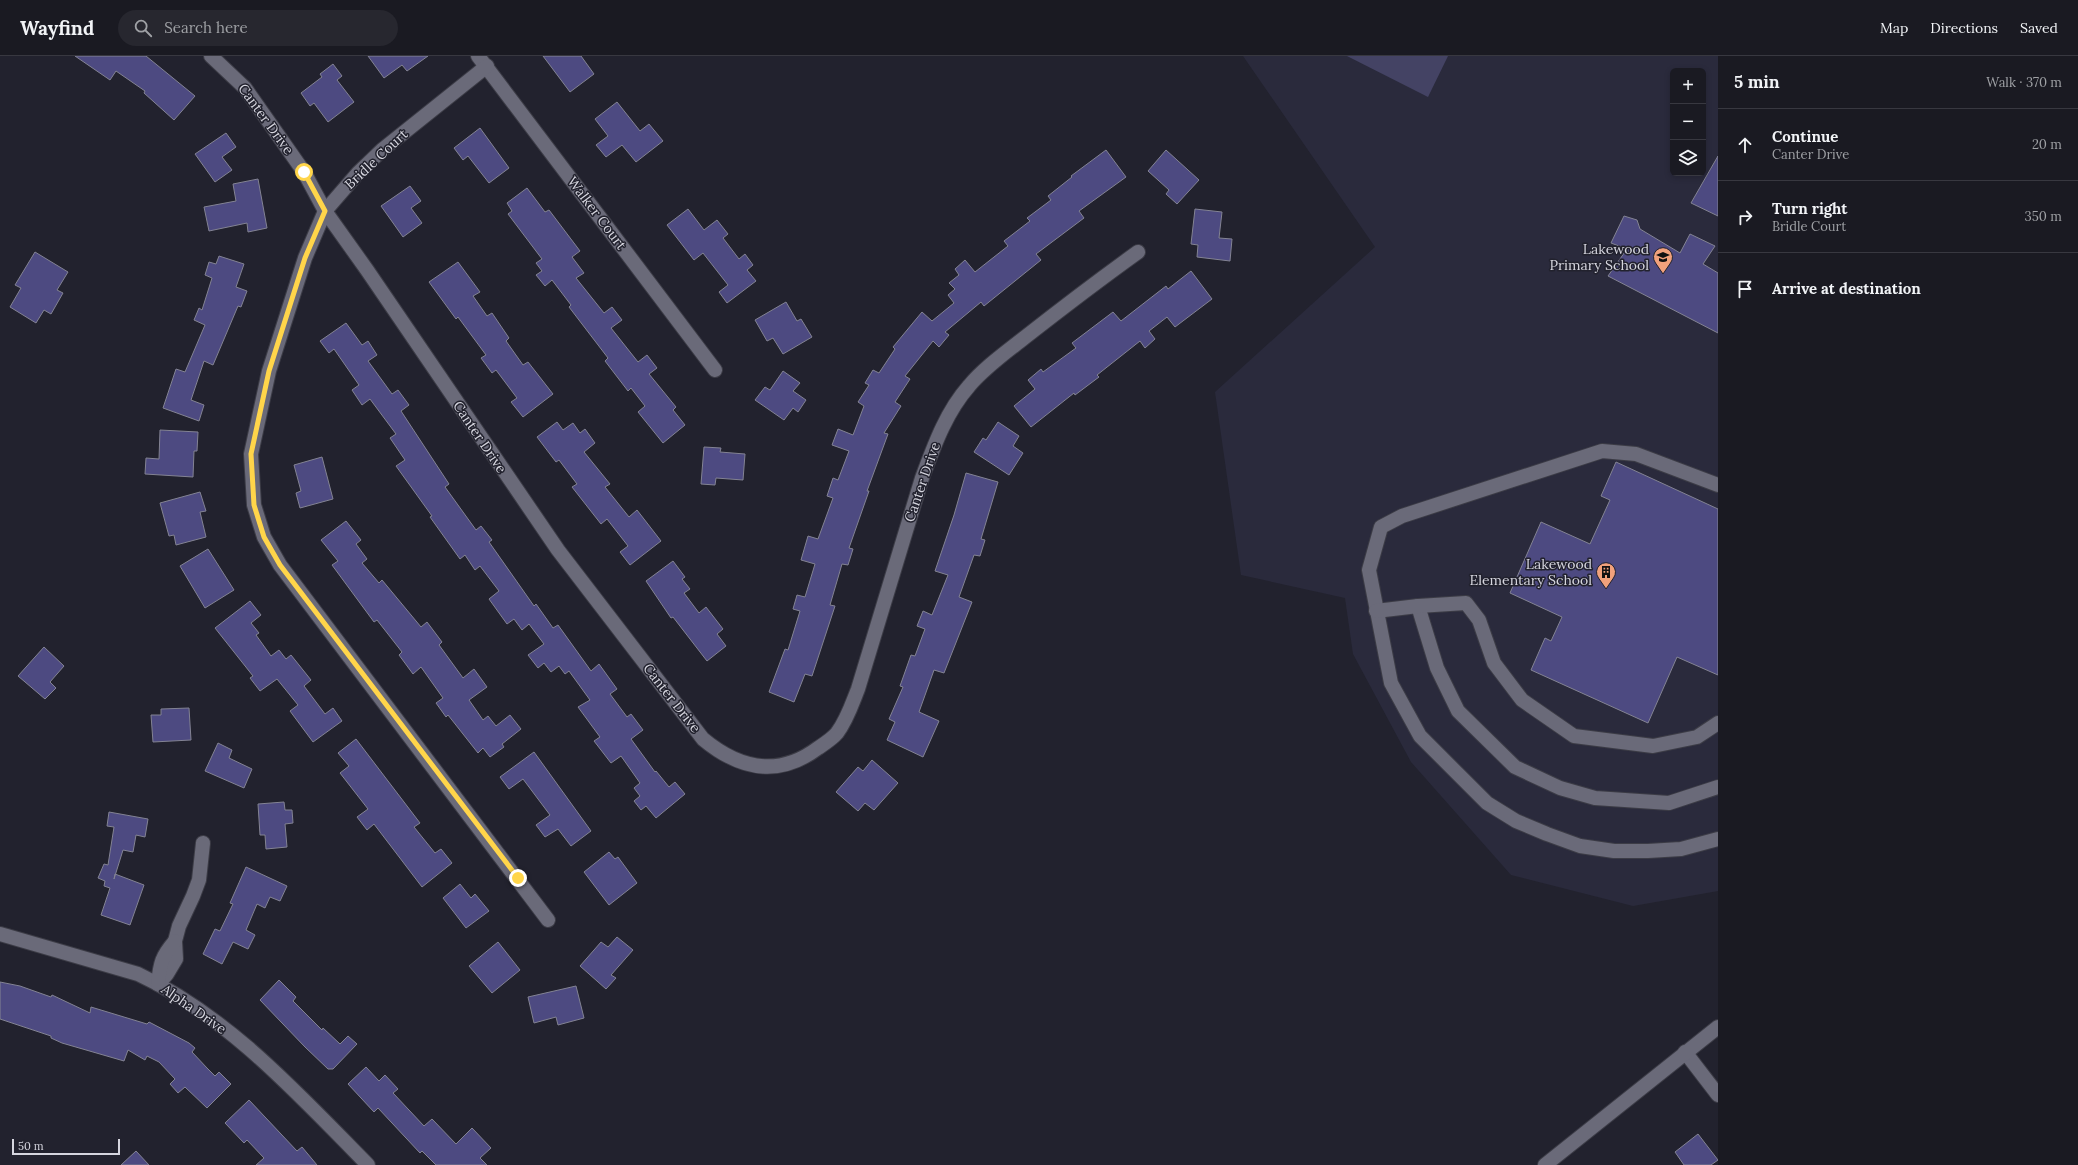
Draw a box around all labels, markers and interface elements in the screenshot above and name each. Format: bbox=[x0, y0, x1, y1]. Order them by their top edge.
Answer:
search box bbox=[118, 10, 398, 46]
text: Wayfind bbox=[20, 16, 94, 40]
icon: search bbox=[132, 17, 154, 39]
text: Search here bbox=[164, 18, 248, 37]
text: Map bbox=[1880, 19, 1908, 37]
text: Directions bbox=[1930, 19, 1998, 37]
text: Saved bbox=[2020, 19, 2058, 37]
map controls bbox=[1670, 68, 1706, 176]
button: + bbox=[1670, 68, 1706, 104]
text: 5 min bbox=[1734, 71, 1780, 93]
text: Walk · 370 m bbox=[1986, 74, 2062, 91]
street label: Canter Drive bbox=[234, 80, 298, 158]
button: − bbox=[1670, 104, 1706, 140]
street label: Bridle Court bbox=[341, 125, 412, 193]
text: Continue bbox=[1772, 127, 1838, 146]
icon: ahead bbox=[1734, 134, 1756, 156]
text: 20 m bbox=[2032, 136, 2062, 153]
button: layers bbox=[1670, 140, 1706, 176]
text: Canter Drive bbox=[1772, 146, 1849, 163]
route start bbox=[295, 163, 313, 181]
street label: Walker Court bbox=[564, 173, 631, 254]
text: Turn right bbox=[1772, 199, 1848, 218]
icon: right bbox=[1734, 206, 1756, 228]
text: 350 m bbox=[2025, 208, 2062, 225]
text: Bridle Court bbox=[1772, 218, 1846, 235]
place label: Lakewood Primary School bbox=[1549, 240, 1649, 274]
school or university icon: Lakewood Primary School bbox=[1652, 246, 1674, 274]
icon: arrive bbox=[1734, 278, 1756, 300]
text: Arrive at destination bbox=[1772, 279, 1921, 298]
street label: Canter Drive bbox=[449, 397, 511, 477]
street label: Canter Drive bbox=[900, 439, 944, 524]
place label: Lakewood Elementary School bbox=[1469, 555, 1592, 589]
building icon: Lakewood Elementary School bbox=[1595, 561, 1617, 589]
street label: Canter Drive bbox=[639, 660, 705, 737]
route end bbox=[509, 869, 527, 887]
street label: Alpha Drive bbox=[157, 979, 230, 1038]
scale bar bbox=[12, 1137, 120, 1156]
text: 50 m bbox=[18, 1139, 44, 1153]

